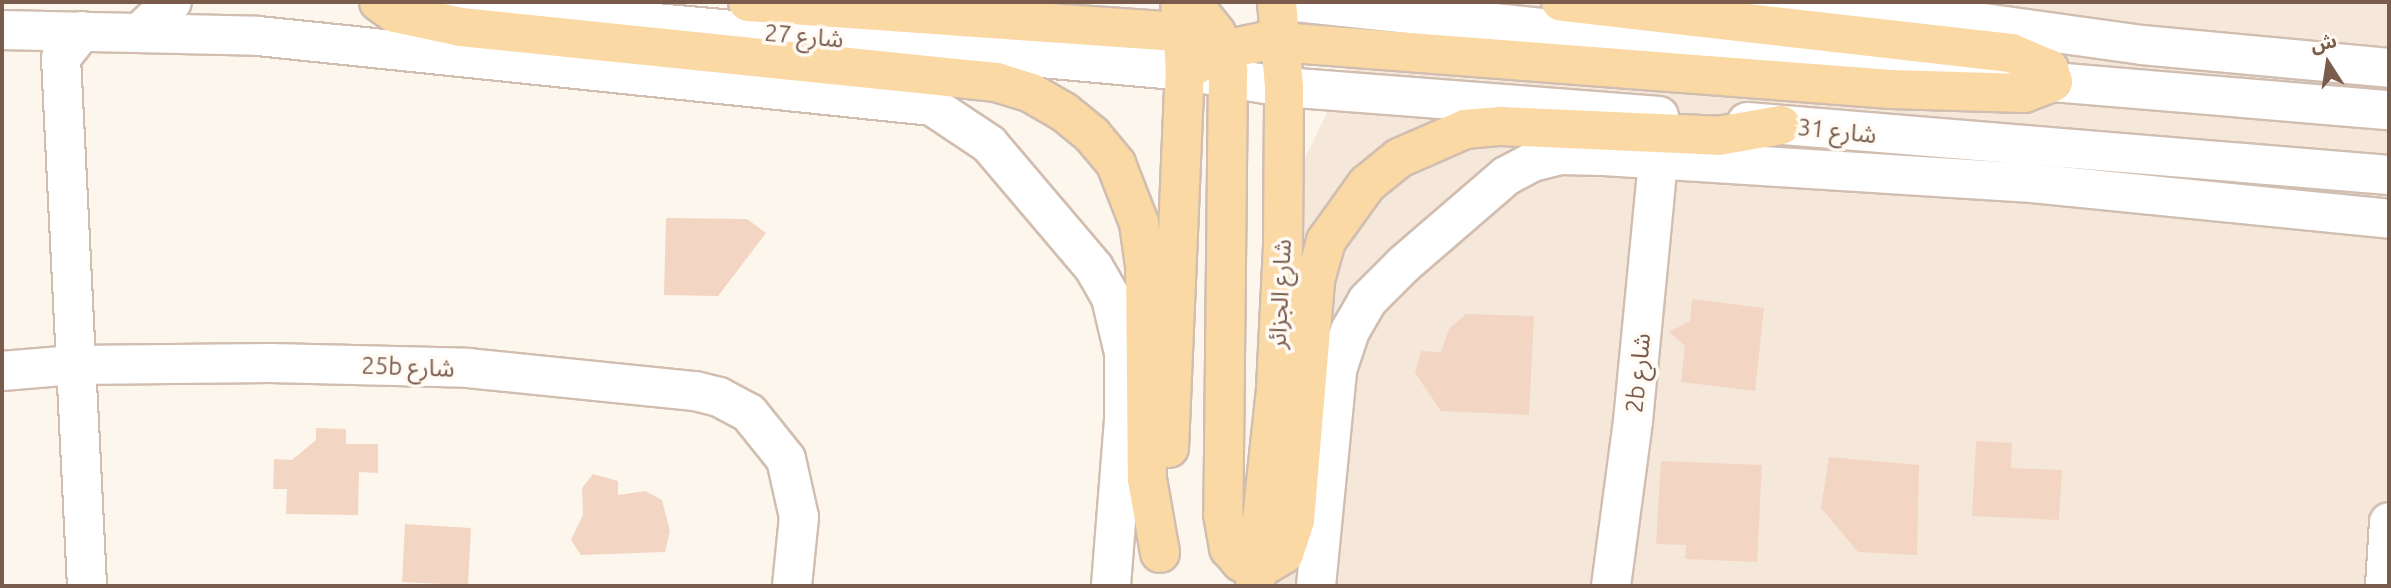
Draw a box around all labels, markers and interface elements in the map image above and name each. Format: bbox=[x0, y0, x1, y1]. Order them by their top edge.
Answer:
street label: شارع 27 bbox=[763, 18, 845, 54]
north arrow bbox=[2293, 28, 2363, 98]
text: ش bbox=[2309, 29, 2339, 56]
street label: شارع 31 bbox=[1796, 113, 1878, 149]
street label: شارع الجزائر bbox=[1263, 238, 1297, 350]
street label: 2b شارع bbox=[1620, 332, 1656, 414]
street label: 25b شارع bbox=[361, 351, 455, 383]

